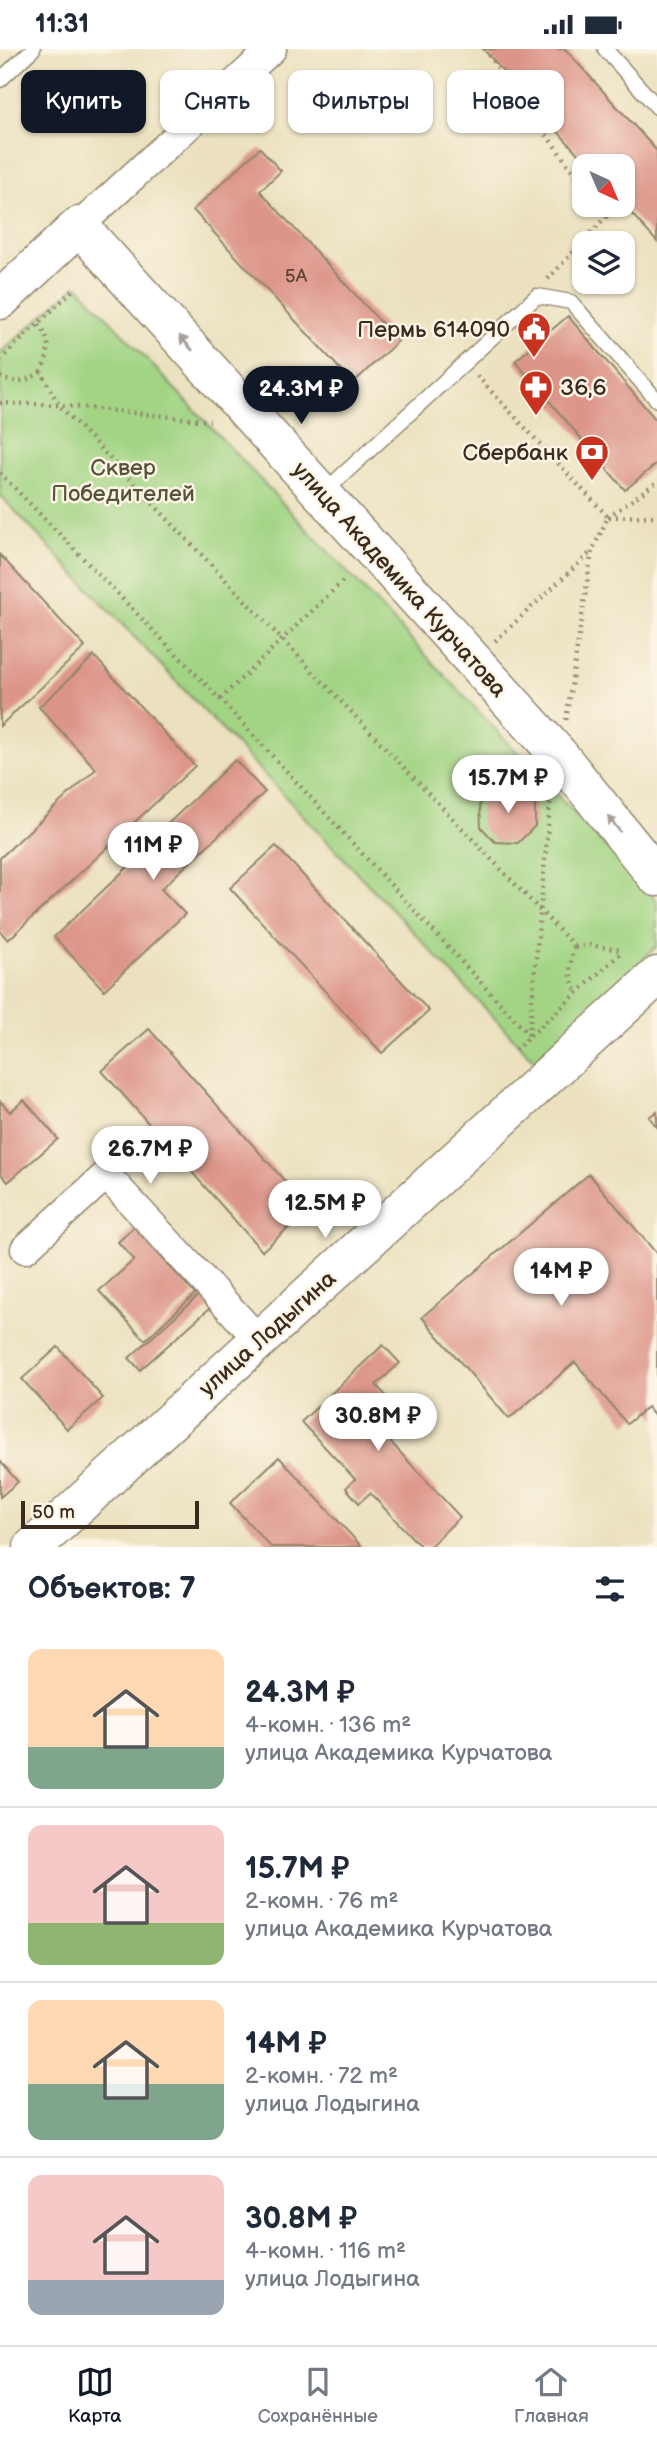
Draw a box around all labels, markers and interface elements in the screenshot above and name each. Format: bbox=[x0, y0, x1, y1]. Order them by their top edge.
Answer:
text: 11:31 bbox=[35, 9, 89, 40]
chip: Купить bbox=[21, 70, 146, 133]
chip: Снять bbox=[160, 70, 274, 133]
chip: Фильтры bbox=[288, 70, 433, 133]
chip: Новое bbox=[447, 70, 564, 133]
north arrow bbox=[572, 154, 635, 217]
map controls bbox=[572, 154, 635, 294]
button: layers bbox=[572, 231, 635, 294]
house number: 5А bbox=[285, 265, 308, 288]
public building icon: Пермь 614090 bbox=[515, 310, 553, 359]
place label: Пермь 614090 bbox=[357, 316, 510, 344]
one-way arrow bbox=[178, 335, 194, 352]
pin: 24.3M ₽ bbox=[236, 367, 366, 426]
pharmacy icon: 36,6 bbox=[517, 368, 555, 417]
place label: 36,6 bbox=[560, 374, 606, 402]
text: 24.3M ₽ bbox=[259, 375, 343, 403]
bank icon: Сбербанк bbox=[573, 433, 611, 482]
place label: Сбербанк bbox=[463, 439, 569, 467]
park label: Сквер Победителей bbox=[51, 454, 195, 508]
street label: улица Академика Курчатова bbox=[286, 456, 513, 704]
pin: 15.7M ₽ bbox=[443, 755, 573, 815]
text: 15.7M ₽ bbox=[468, 764, 548, 792]
one-way arrow bbox=[607, 815, 622, 832]
pin: 11M ₽ bbox=[104, 823, 202, 882]
text: 11M ₽ bbox=[124, 831, 182, 859]
pin: 26.7M ₽ bbox=[85, 1127, 215, 1186]
text: 26.7M ₽ bbox=[108, 1135, 192, 1163]
pin: 12.5M ₽ bbox=[260, 1181, 390, 1240]
text: 12.5M ₽ bbox=[284, 1189, 366, 1217]
pin: 14M ₽ bbox=[512, 1249, 610, 1308]
text: 14M ₽ bbox=[530, 1257, 592, 1285]
street label: улица Лодыгина bbox=[193, 1265, 342, 1403]
pin: 30.8M ₽ bbox=[313, 1393, 443, 1453]
text: 30.8M ₽ bbox=[335, 1402, 421, 1430]
scale bar bbox=[21, 1498, 200, 1530]
text: 50 m bbox=[32, 1501, 75, 1524]
icon: filters bbox=[591, 1570, 629, 1608]
text: Объектов: 7 bbox=[28, 1571, 196, 1607]
text: 24.3M ₽ bbox=[245, 1675, 355, 1711]
icon: home bbox=[84, 1677, 168, 1761]
text: 4-комн. · 136 m² bbox=[245, 1711, 411, 1739]
text: улица Академика Курчатова bbox=[245, 1739, 552, 1767]
text: 15.7M ₽ bbox=[245, 1851, 350, 1887]
icon: home bbox=[84, 1853, 168, 1937]
text: 2-комн. · 76 m² bbox=[245, 1887, 398, 1915]
text: улица Академика Курчатова bbox=[245, 1915, 552, 1943]
text: 14M ₽ bbox=[245, 2026, 327, 2062]
icon: home bbox=[84, 2028, 168, 2112]
text: 2-комн. · 72 m² bbox=[245, 2062, 398, 2090]
text: улица Лодыгина bbox=[245, 2090, 420, 2118]
text: 30.8M ₽ bbox=[245, 2201, 357, 2237]
icon: home bbox=[84, 2203, 168, 2287]
text: 4-комн. · 116 m² bbox=[245, 2237, 406, 2265]
text: улица Лодыгина bbox=[245, 2265, 420, 2293]
tab: Карта bbox=[68, 2363, 122, 2428]
tab: Сохранённые bbox=[258, 2363, 378, 2428]
tab: Главная bbox=[514, 2363, 589, 2428]

